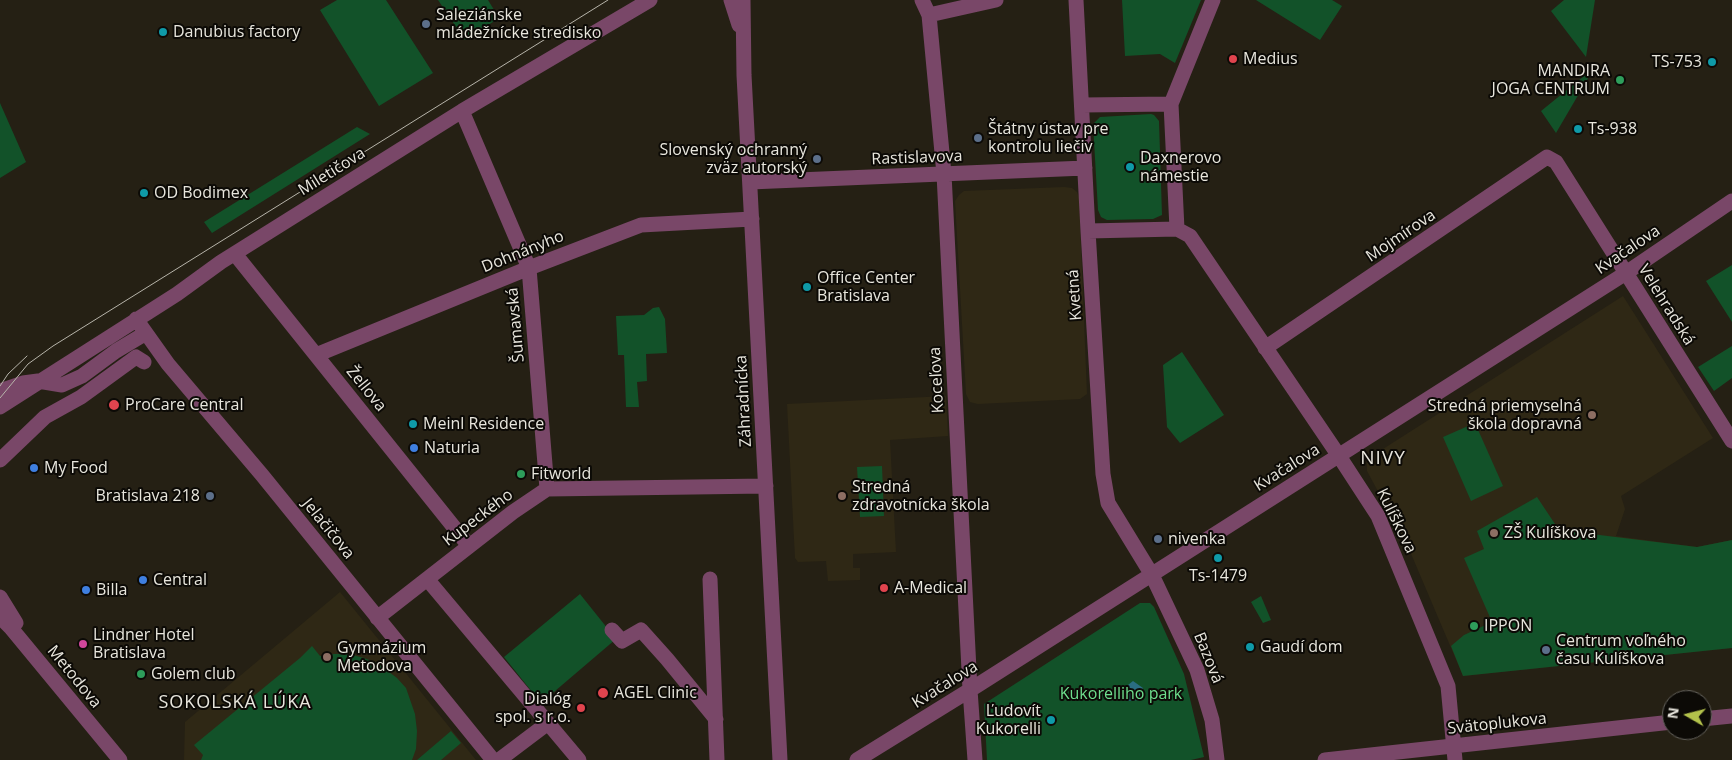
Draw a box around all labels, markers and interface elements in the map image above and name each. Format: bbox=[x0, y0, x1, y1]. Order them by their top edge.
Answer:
place label: Saleziánske mládežnícke stredisko bbox=[436, 5, 601, 43]
marker: Saleziánske mládežnícke stredisko bbox=[420, 18, 432, 30]
place label: Danubius factory bbox=[173, 22, 300, 42]
marker: Danubius factory bbox=[157, 26, 169, 38]
place label: Medius bbox=[1243, 49, 1298, 69]
place label: TS-753 bbox=[1652, 52, 1702, 72]
marker: Medius bbox=[1227, 53, 1239, 65]
marker: TS-753 bbox=[1706, 56, 1718, 68]
place label: MANDIRA JOGA CENTRUM bbox=[1492, 61, 1610, 99]
marker: MANDIRA JOGA CENTRUM bbox=[1614, 74, 1626, 86]
place label: Štátny ústav pre kontrolu liečiv bbox=[988, 119, 1109, 157]
place label: Ts-938 bbox=[1588, 119, 1637, 139]
marker: Ts-938 bbox=[1572, 123, 1584, 135]
marker: Štátny ústav pre kontrolu liečiv bbox=[972, 132, 984, 144]
place label: Slovenský ochranný zväz autorský bbox=[659, 140, 807, 178]
street label: Miletičova bbox=[295, 144, 369, 200]
street label: Rastislavova bbox=[871, 147, 963, 169]
place label: Daxnerovo námestie bbox=[1140, 148, 1221, 186]
marker: Slovenský ochranný zväz autorský bbox=[811, 153, 823, 165]
marker: Daxnerovo námestie bbox=[1124, 161, 1136, 173]
place label: OD Bodimex bbox=[154, 183, 248, 203]
marker: OD Bodimex bbox=[138, 187, 150, 199]
street label: Mojmírova bbox=[1362, 206, 1440, 266]
street label: Kvačalova bbox=[1592, 221, 1664, 279]
street label: Dohnányho bbox=[479, 227, 567, 277]
street label: Velehradská bbox=[1634, 261, 1698, 349]
place label: Office Center Bratislava bbox=[817, 268, 915, 306]
street label: Kvetná bbox=[1064, 269, 1086, 321]
marker: Office Center Bratislava bbox=[801, 281, 813, 293]
street label: Šumavská bbox=[503, 287, 529, 363]
street label: Koceľova bbox=[926, 346, 948, 414]
street label: Záhradnícka bbox=[732, 355, 756, 447]
street label: Žellova bbox=[342, 362, 390, 416]
place label: ProCare Central bbox=[125, 395, 243, 415]
place label: Stredná priemyselná škola dopravná bbox=[1428, 396, 1582, 434]
marker: ProCare Central bbox=[107, 398, 121, 412]
marker: Stredná priemyselná škola dopravná bbox=[1586, 409, 1598, 421]
place label: Meinl Residence bbox=[423, 414, 544, 434]
marker: Meinl Residence bbox=[407, 418, 419, 430]
place label: Naturia bbox=[424, 438, 480, 458]
street label: Kvačalova bbox=[1251, 440, 1323, 496]
marker: Naturia bbox=[408, 442, 420, 454]
district label: NIVY bbox=[1360, 448, 1406, 470]
place label: My Food bbox=[44, 458, 108, 478]
marker: My Food bbox=[28, 462, 40, 474]
place label: Fitworld bbox=[531, 464, 591, 484]
marker: Fitworld bbox=[515, 468, 527, 480]
place label: Stredná zdravotnícka škola bbox=[852, 477, 990, 515]
street label: Kupeckého bbox=[439, 485, 517, 551]
street label: Kulíškova bbox=[1372, 485, 1420, 557]
place label: Bratislava 218 bbox=[95, 486, 200, 506]
marker: Bratislava 218 bbox=[204, 490, 216, 502]
marker: Stredná zdravotnícka škola bbox=[836, 490, 848, 502]
street label: Jelačičova bbox=[298, 495, 358, 563]
place label: ZŠ Kulíškova bbox=[1504, 523, 1596, 543]
marker: ZŠ Kulíškova bbox=[1488, 527, 1500, 539]
place label: nivenka bbox=[1168, 529, 1226, 549]
marker: nivenka bbox=[1152, 533, 1164, 545]
marker: Ts-1479 bbox=[1212, 552, 1224, 564]
place label: Ts-1479 bbox=[1189, 566, 1247, 586]
place label: Central bbox=[153, 570, 207, 590]
marker: Central bbox=[137, 574, 149, 586]
place label: A-Medical bbox=[894, 578, 967, 598]
place label: Billa bbox=[96, 580, 127, 600]
marker: A-Medical bbox=[878, 582, 890, 594]
marker: Billa bbox=[80, 584, 92, 596]
place label: IPPON bbox=[1484, 616, 1532, 636]
marker: IPPON bbox=[1468, 620, 1480, 632]
place label: Lindner Hotel Bratislava bbox=[93, 625, 195, 663]
street label: Bazová bbox=[1189, 630, 1227, 686]
place label: Centrum voľného času Kulíškova bbox=[1556, 631, 1686, 669]
place label: Gaudí dom bbox=[1260, 637, 1343, 657]
marker: Lindner Hotel Bratislava bbox=[77, 638, 89, 650]
place label: Gymnázium Metodova bbox=[337, 638, 426, 676]
marker: Gaudí dom bbox=[1244, 641, 1256, 653]
street label: Metodova bbox=[43, 642, 105, 712]
marker: Centrum voľného času Kulíškova bbox=[1540, 644, 1552, 656]
marker: Gymnázium Metodova bbox=[321, 651, 333, 663]
street label: Kvačalova bbox=[909, 657, 981, 713]
place label: Golem club bbox=[151, 664, 236, 684]
marker: Golem club bbox=[135, 668, 147, 680]
place label: AGEL Clinic bbox=[614, 683, 697, 703]
park label: Kukorelliho park bbox=[1060, 684, 1182, 704]
marker: AGEL Clinic bbox=[596, 686, 610, 700]
place label: Dialóg spol. s r.o. bbox=[495, 689, 571, 727]
north arrow bbox=[1662, 690, 1712, 740]
district label: SOKOLSKÁ LÚKA bbox=[157, 692, 313, 714]
place label: Ľudovít Kukorelli bbox=[976, 701, 1041, 739]
marker: Dialóg spol. s r.o. bbox=[575, 702, 587, 714]
text: N bbox=[1662, 706, 1683, 720]
street label: Svätoplukova bbox=[1446, 709, 1548, 739]
marker: Ľudovít Kukorelli bbox=[1045, 714, 1057, 726]

